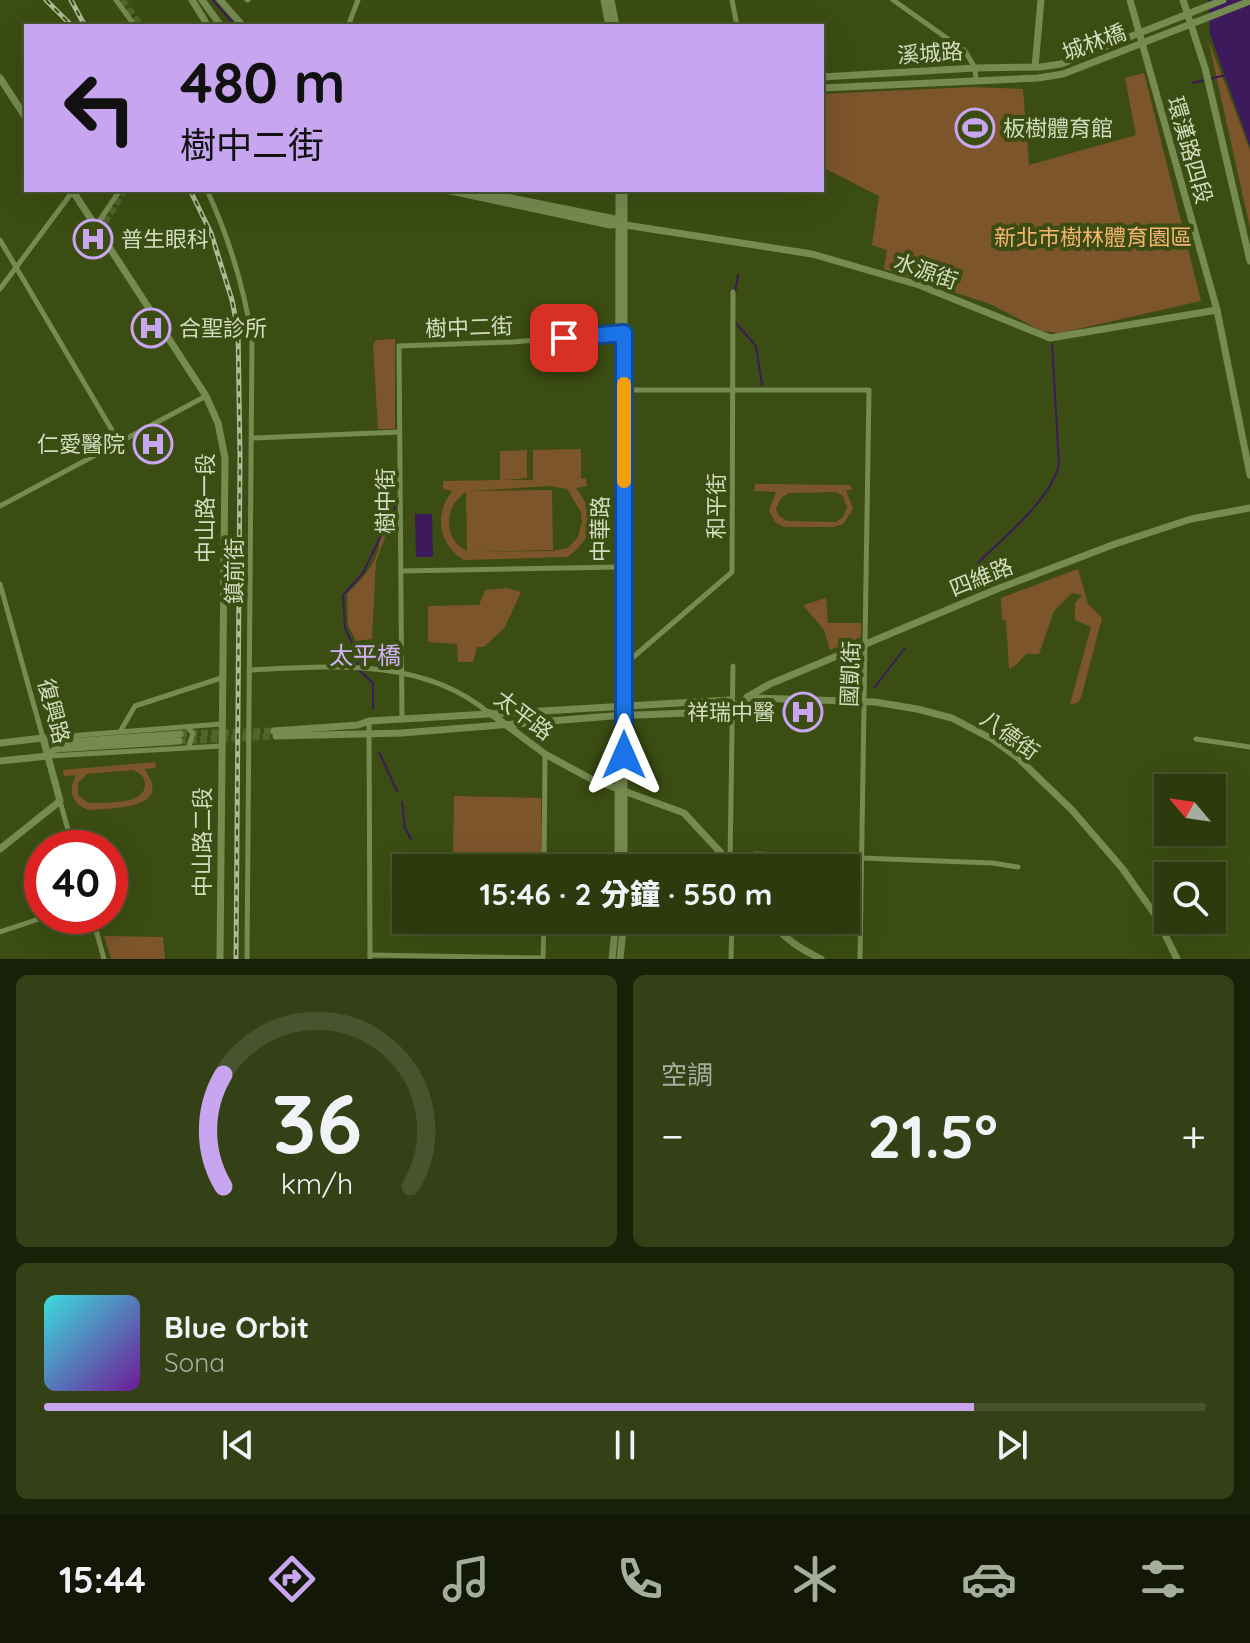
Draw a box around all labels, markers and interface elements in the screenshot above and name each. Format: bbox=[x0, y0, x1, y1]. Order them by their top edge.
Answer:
street label: 城林橋 bbox=[1058, 18, 1130, 66]
street label: 溪城路 bbox=[896, 37, 964, 69]
text: 480 m bbox=[180, 47, 345, 117]
icon: left bbox=[48, 56, 152, 160]
street label: 環漢路四段 bbox=[1161, 93, 1219, 207]
sports icon: 板樹體育館 bbox=[954, 107, 996, 149]
place label: 板樹體育館 bbox=[1003, 114, 1113, 142]
text: 樹中二街 bbox=[180, 122, 324, 167]
hospital icon: 普生眼科 bbox=[72, 218, 114, 260]
park label: 新北市樹林體育園區 bbox=[994, 223, 1192, 251]
place label: 普生眼科 bbox=[121, 225, 209, 253]
street label: 水源街 bbox=[890, 247, 962, 295]
pin bbox=[530, 304, 598, 372]
hospital icon: 合聖診所 bbox=[130, 307, 172, 349]
street label: 樹中二街 bbox=[425, 311, 513, 343]
place label: 合聖診所 bbox=[179, 314, 267, 342]
icon: arrive bbox=[542, 316, 586, 360]
hospital icon: 仁愛醫院 bbox=[132, 423, 174, 465]
place label: 仁愛醫院 bbox=[37, 430, 125, 458]
street label: 中山路一段 bbox=[191, 453, 219, 563]
street label: 樹中街 bbox=[371, 468, 399, 534]
street label: 和平街 bbox=[702, 473, 730, 539]
street label: 中華路 bbox=[586, 496, 614, 562]
street label: 鎮前街 bbox=[220, 538, 248, 604]
street label: 四維路 bbox=[945, 552, 1017, 602]
district label: 太平橋 bbox=[329, 640, 401, 670]
street label: 國凱街 bbox=[835, 641, 865, 707]
street label: 復興路 bbox=[32, 675, 76, 747]
street label: 太平路 bbox=[489, 684, 559, 746]
hospital icon: 祥瑞中醫 bbox=[782, 691, 824, 733]
place label: 祥瑞中醫 bbox=[687, 698, 775, 726]
street label: 八德街 bbox=[975, 704, 1045, 766]
position arrow bbox=[582, 713, 666, 797]
north arrow bbox=[1154, 774, 1226, 846]
map controls bbox=[1154, 774, 1226, 934]
street label: 中山路二段 bbox=[188, 787, 216, 897]
speed limit sign: 40 bbox=[24, 830, 128, 934]
button: search bbox=[1154, 862, 1226, 934]
text: 15:46 · 2 分鐘 · 550 m bbox=[480, 875, 772, 913]
text: 空調 bbox=[661, 1058, 713, 1091]
text: 36 bbox=[271, 1070, 362, 1174]
text: 21.5° bbox=[867, 1098, 998, 1173]
text: − bbox=[661, 1108, 684, 1163]
text: + bbox=[1181, 1108, 1206, 1163]
text: km/h bbox=[280, 1165, 353, 1201]
text: Blue Orbit bbox=[164, 1308, 309, 1346]
text: Sona bbox=[164, 1346, 225, 1379]
icon: previous bbox=[216, 1423, 260, 1467]
icon: pause bbox=[603, 1423, 647, 1467]
icon: next bbox=[990, 1423, 1034, 1467]
icon: directions bbox=[264, 1551, 320, 1607]
icon: music bbox=[438, 1551, 494, 1607]
icon: phone bbox=[612, 1551, 668, 1607]
icon: climate bbox=[787, 1551, 843, 1607]
icon: car bbox=[961, 1551, 1017, 1607]
icon: filters bbox=[1135, 1551, 1191, 1607]
text: 15:44 bbox=[59, 1557, 146, 1602]

